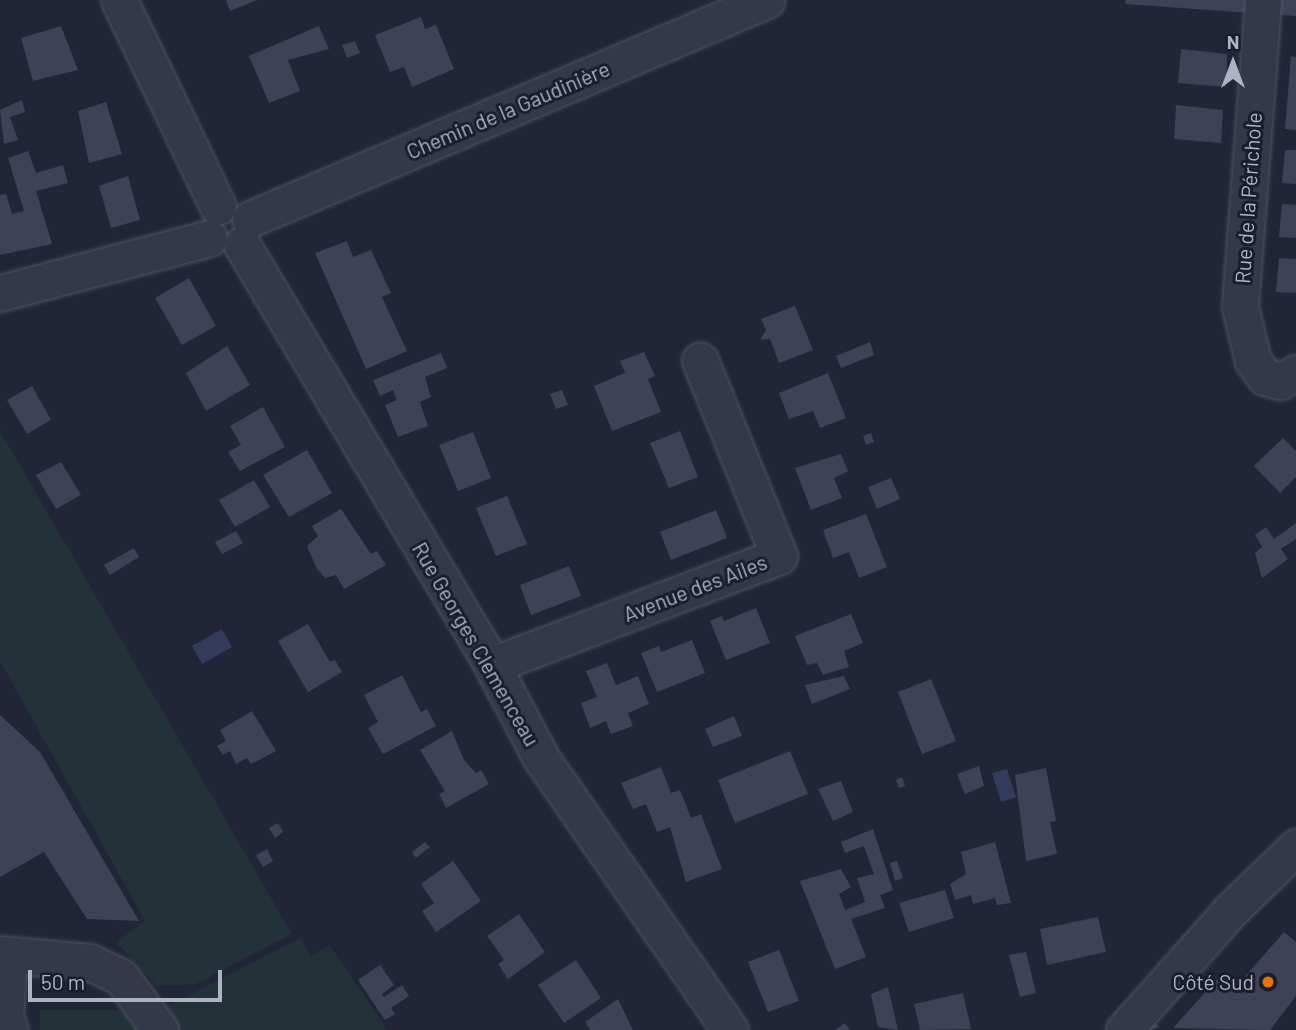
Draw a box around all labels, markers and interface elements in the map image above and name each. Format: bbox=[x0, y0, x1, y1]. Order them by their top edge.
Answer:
north arrow bbox=[1198, 28, 1268, 98]
text: N bbox=[1227, 30, 1239, 53]
street label: Chemin de la Gaudinière bbox=[403, 56, 613, 164]
street label: Rue de la Périchole bbox=[1229, 111, 1267, 285]
street label: Rue Georges Clemenceau bbox=[407, 538, 545, 750]
street label: Avenue des Ailes bbox=[620, 549, 770, 627]
scale bar bbox=[32, 956, 226, 1000]
text: 50 m bbox=[41, 969, 85, 994]
place label: Côté Sud bbox=[1172, 969, 1254, 995]
marker: Côté Sud bbox=[1260, 974, 1276, 990]

